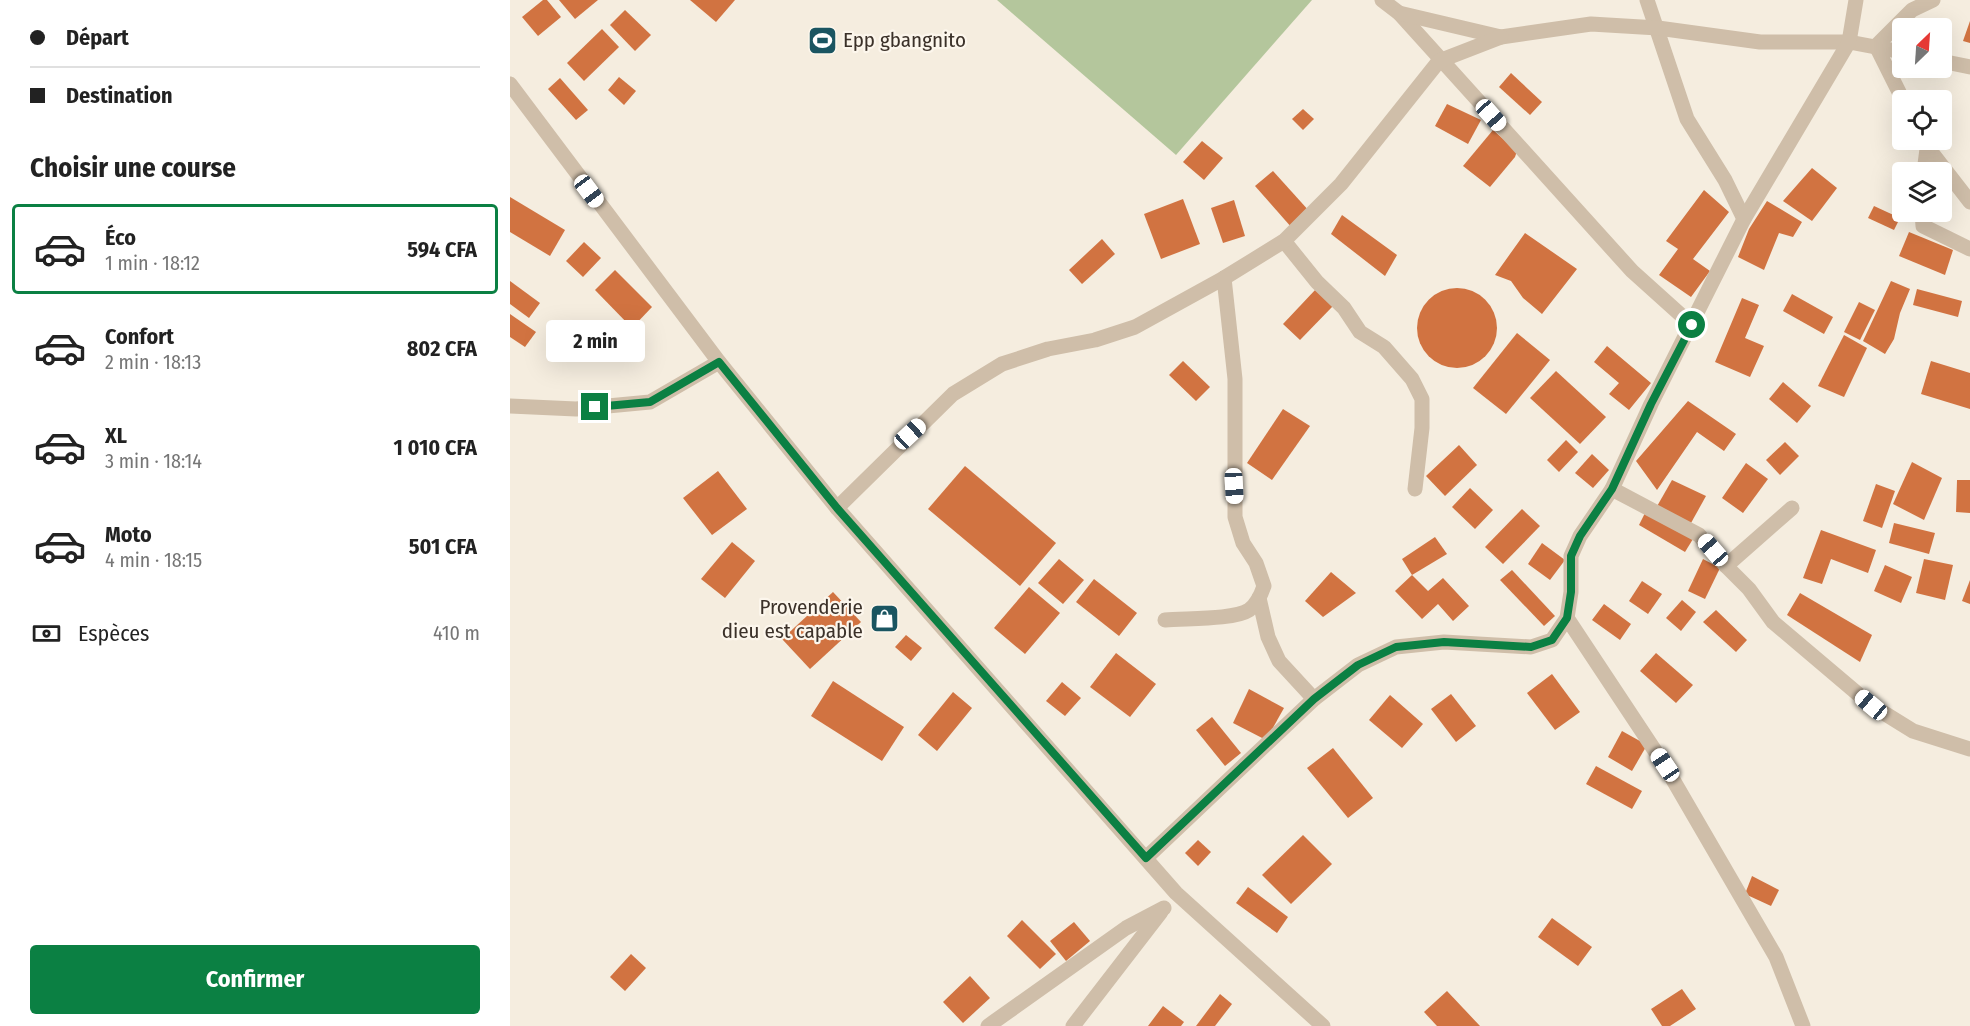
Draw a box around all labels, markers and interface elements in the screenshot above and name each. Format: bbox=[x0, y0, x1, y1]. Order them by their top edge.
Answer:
north arrow bbox=[1892, 18, 1952, 78]
map controls bbox=[1892, 18, 1952, 222]
text: Départ bbox=[66, 24, 129, 51]
sports icon: Epp gbangnito bbox=[806, 24, 838, 56]
place label: Epp gbangnito bbox=[843, 27, 966, 53]
text: Destination bbox=[66, 82, 173, 109]
button: locate bbox=[1892, 90, 1952, 150]
car bbox=[1472, 96, 1510, 134]
text: Choisir une course bbox=[30, 152, 236, 184]
button: layers bbox=[1892, 162, 1952, 222]
car bbox=[571, 171, 607, 211]
icon: car bbox=[33, 222, 87, 276]
text: Éco bbox=[105, 224, 136, 251]
text: 594 CFA bbox=[407, 236, 477, 263]
text: 1 min · 18:12 bbox=[105, 251, 200, 275]
route start bbox=[1678, 311, 1705, 338]
callout: 2 min bbox=[546, 320, 644, 362]
icon: car bbox=[33, 321, 87, 375]
text: Confort bbox=[105, 323, 174, 350]
text: 2 min bbox=[573, 329, 618, 353]
text: 802 CFA bbox=[407, 335, 477, 362]
text: 2 min · 18:13 bbox=[105, 350, 201, 374]
route end bbox=[581, 393, 608, 420]
car bbox=[891, 415, 929, 453]
icon: car bbox=[33, 420, 87, 474]
text: XL bbox=[105, 422, 127, 449]
text: 1 010 CFA bbox=[394, 434, 477, 461]
text: 3 min · 18:14 bbox=[105, 449, 202, 473]
car bbox=[1224, 468, 1244, 504]
icon: car bbox=[33, 519, 87, 573]
text: Moto bbox=[105, 521, 152, 548]
car bbox=[1694, 531, 1732, 569]
text: 501 CFA bbox=[409, 533, 477, 560]
text: 4 min · 18:15 bbox=[105, 548, 202, 572]
place label: Provenderie dieu est capable bbox=[722, 594, 863, 644]
shop icon: Provenderie dieu est capable bbox=[868, 603, 900, 635]
icon: cash bbox=[30, 617, 63, 650]
text: Espèces bbox=[78, 620, 149, 647]
text: 410 m bbox=[433, 621, 480, 645]
car bbox=[1851, 687, 1891, 723]
car bbox=[1647, 745, 1683, 785]
button: Confirmer bbox=[30, 945, 480, 1014]

